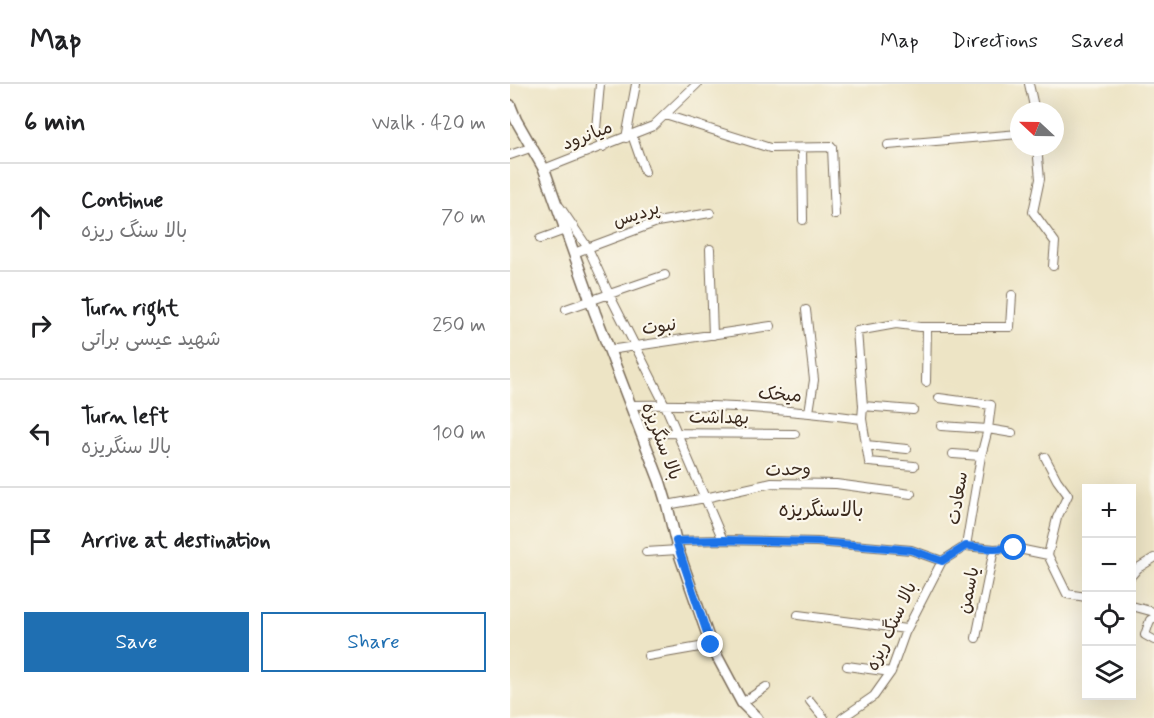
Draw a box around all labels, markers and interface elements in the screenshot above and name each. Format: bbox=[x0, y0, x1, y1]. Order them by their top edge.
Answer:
text: Map bbox=[30, 23, 81, 60]
text: Map bbox=[880, 27, 919, 55]
text: Directions bbox=[952, 27, 1038, 55]
text: Saved bbox=[1071, 27, 1124, 55]
north arrow bbox=[1010, 102, 1064, 156]
text: 6 min bbox=[24, 106, 86, 140]
text: Walk · 420 m bbox=[372, 110, 486, 137]
street label: میانرود bbox=[559, 115, 616, 156]
text: Continue bbox=[81, 187, 163, 215]
street label: پردیس bbox=[610, 196, 663, 234]
icon: ahead bbox=[24, 201, 57, 234]
text: 70 m bbox=[441, 204, 486, 231]
text: بالا سنگ ریزه bbox=[81, 218, 187, 245]
text: Turn right bbox=[81, 295, 179, 323]
icon: right bbox=[24, 309, 57, 342]
text: 250 m bbox=[432, 312, 486, 339]
street label: نبوت bbox=[640, 313, 678, 341]
text: شهید عیسی براتی bbox=[81, 326, 221, 353]
street label: میخک bbox=[757, 382, 803, 408]
street label: بالا سنگریزه bbox=[635, 399, 687, 484]
text: Turn left bbox=[81, 403, 169, 431]
street label: بهداشت bbox=[689, 405, 749, 431]
icon: left bbox=[24, 417, 57, 450]
text: 100 m bbox=[432, 420, 486, 447]
text: بالا سنگریزه bbox=[81, 434, 171, 461]
street label: وحدت bbox=[765, 457, 811, 483]
street label: سعادت bbox=[942, 470, 974, 526]
map controls bbox=[1082, 484, 1136, 700]
button: + bbox=[1082, 484, 1136, 538]
district label: بالاسنگریزه bbox=[779, 497, 863, 524]
icon: arrive bbox=[24, 525, 57, 558]
text: Arrive at destination bbox=[81, 527, 271, 555]
route start bbox=[1000, 534, 1026, 560]
button: − bbox=[1082, 538, 1136, 592]
street label: یاسمن bbox=[952, 565, 986, 616]
street label: بالا سنگ ریزه bbox=[861, 578, 923, 675]
button: locate bbox=[1082, 592, 1136, 646]
button: Save bbox=[24, 612, 249, 672]
button: Share bbox=[261, 612, 486, 672]
route end bbox=[697, 631, 723, 657]
button: layers bbox=[1082, 646, 1136, 700]

